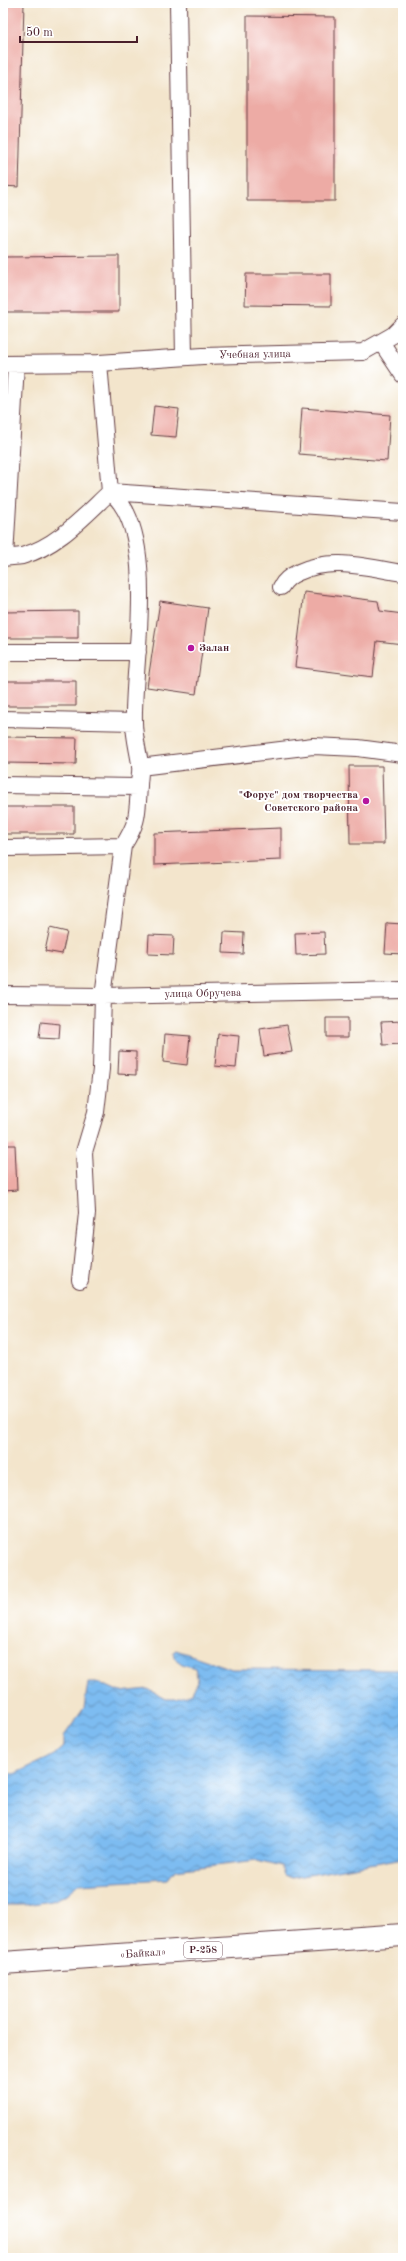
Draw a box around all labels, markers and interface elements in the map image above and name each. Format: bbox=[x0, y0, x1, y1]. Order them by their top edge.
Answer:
scale bar bbox=[20, 18, 137, 44]
text: 50 m bbox=[26, 26, 53, 39]
street label: Учебная улица bbox=[219, 349, 292, 361]
marker: Залан bbox=[186, 643, 196, 653]
place label: Залан bbox=[199, 643, 229, 654]
place label: "Форус" дом творчества Советского района bbox=[239, 790, 358, 814]
marker: "Форус" дом творчества Советского района bbox=[361, 796, 371, 806]
street label: улица Обручева bbox=[164, 988, 242, 1000]
road number: Р-258 bbox=[184, 1942, 222, 1958]
street label: «Байкал» bbox=[120, 1947, 166, 1961]

